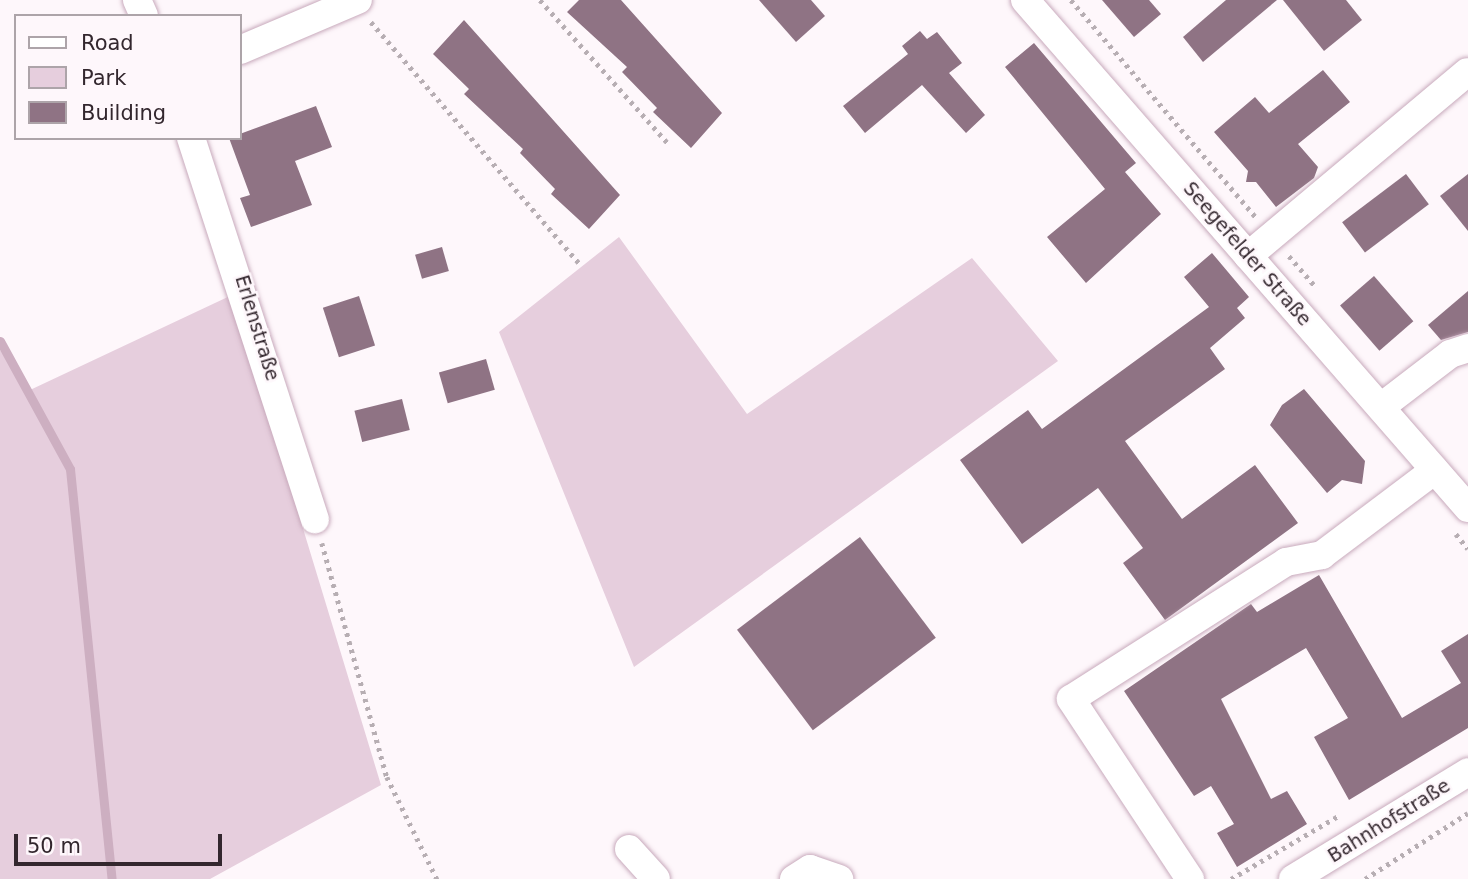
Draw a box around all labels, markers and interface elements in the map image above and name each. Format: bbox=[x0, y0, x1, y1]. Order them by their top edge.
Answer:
legend bbox=[14, 14, 242, 140]
text: Road bbox=[81, 31, 134, 55]
text: Park bbox=[81, 66, 126, 90]
text: Building bbox=[81, 101, 166, 125]
street label: Seegefelder Straße bbox=[1178, 177, 1316, 331]
street label: Erlenstraße bbox=[230, 272, 284, 384]
street label: Bahnhofstraße bbox=[1324, 774, 1454, 868]
scale bar bbox=[18, 820, 226, 864]
text: 50 m bbox=[27, 834, 81, 858]

